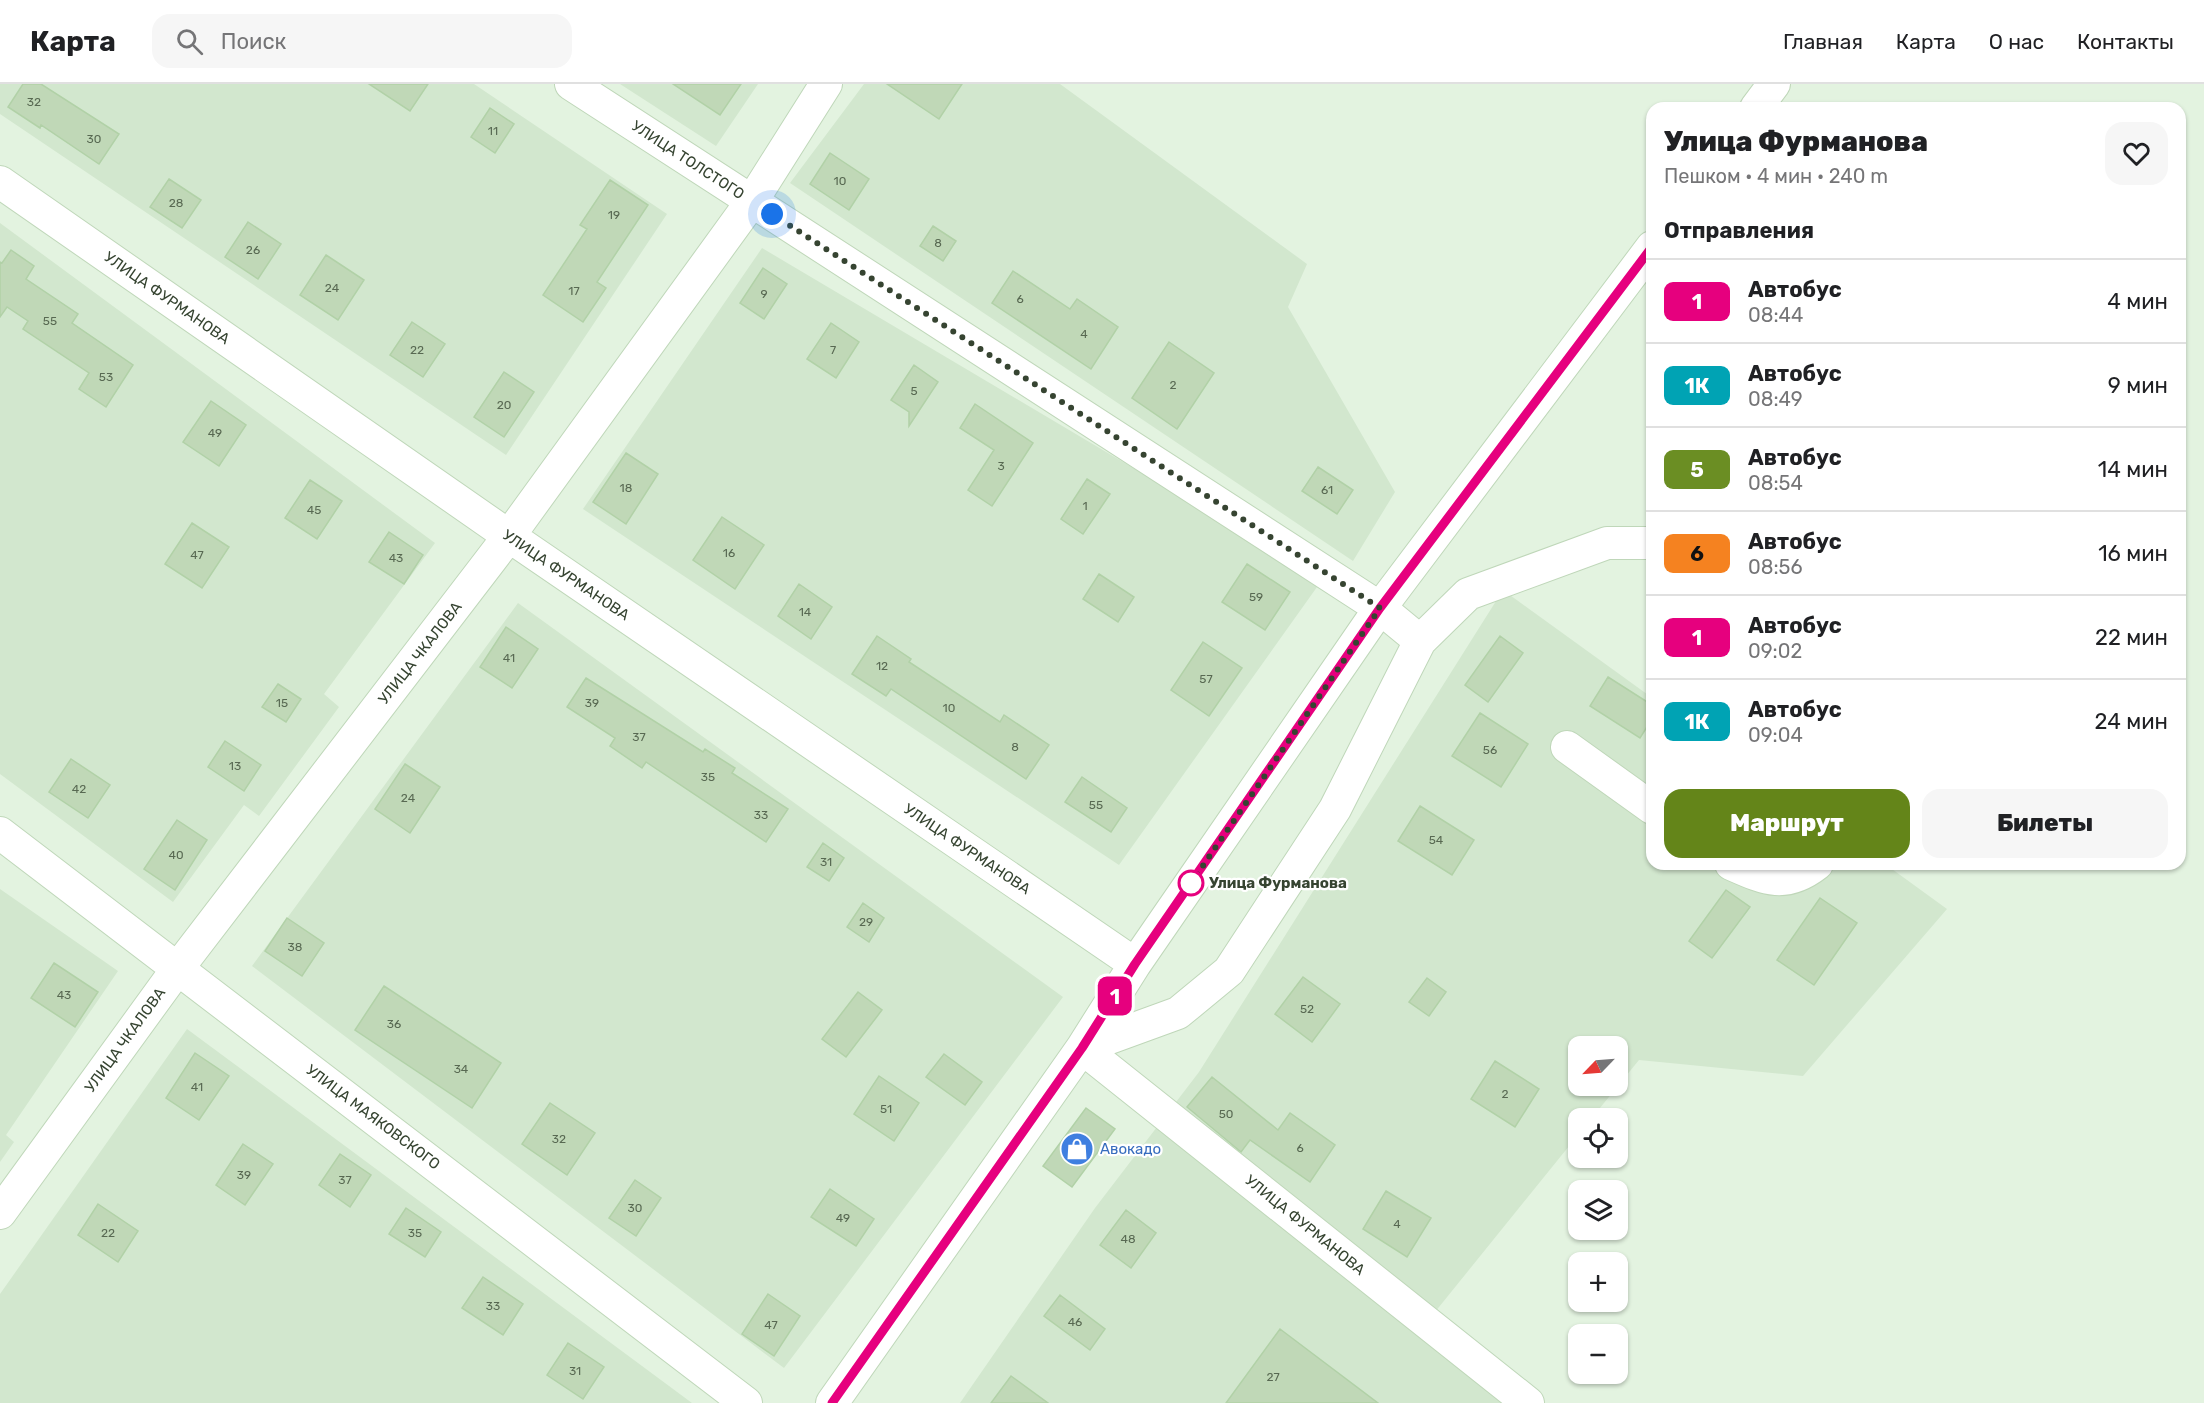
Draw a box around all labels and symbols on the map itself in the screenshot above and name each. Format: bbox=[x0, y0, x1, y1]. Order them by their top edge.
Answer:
house number: 32 bbox=[27, 95, 41, 109]
street label: УЛИЦА ТОЛСТОГО bbox=[628, 117, 748, 203]
house number: 11 bbox=[488, 124, 498, 138]
house number: 30 bbox=[87, 132, 101, 146]
house number: 10 bbox=[834, 174, 846, 188]
house number: 28 bbox=[169, 196, 183, 210]
your location bbox=[757, 199, 787, 229]
house number: 19 bbox=[608, 208, 620, 222]
house number: 8 bbox=[934, 236, 942, 250]
house number: 26 bbox=[246, 243, 260, 257]
street label: УЛИЦА ФУРМАНОВА bbox=[101, 248, 233, 348]
house number: 24 bbox=[325, 281, 340, 295]
house number: 17 bbox=[568, 284, 580, 298]
house number: 9 bbox=[760, 287, 768, 301]
house number: 6 bbox=[1016, 292, 1024, 306]
house number: 55 bbox=[43, 314, 57, 328]
house number: 4 bbox=[1080, 327, 1088, 341]
house number: 22 bbox=[410, 343, 424, 357]
house number: 7 bbox=[830, 343, 836, 357]
house number: 53 bbox=[99, 370, 113, 384]
house number: 2 bbox=[1169, 378, 1177, 392]
house number: 5 bbox=[910, 384, 918, 398]
house number: 20 bbox=[497, 398, 511, 412]
house number: 49 bbox=[208, 426, 222, 440]
house number: 3 bbox=[997, 459, 1005, 473]
house number: 18 bbox=[620, 481, 632, 495]
house number: 61 bbox=[1321, 483, 1333, 497]
house number: 1 bbox=[1082, 499, 1088, 513]
house number: 45 bbox=[307, 503, 321, 517]
street label: УЛИЦА ФУРМАНОВА bbox=[499, 526, 633, 624]
house number: 16 bbox=[723, 546, 735, 560]
house number: 47 bbox=[190, 548, 204, 562]
house number: 43 bbox=[389, 551, 403, 565]
house number: 59 bbox=[1249, 590, 1263, 604]
street label: УЛИЦА ЧКАЛОВА bbox=[374, 598, 466, 708]
house number: 14 bbox=[799, 605, 812, 619]
house number: 41 bbox=[503, 651, 515, 665]
house number: 12 bbox=[876, 659, 888, 673]
house number: 57 bbox=[1199, 672, 1213, 686]
house number: 15 bbox=[276, 696, 288, 710]
house number: 39 bbox=[585, 696, 599, 710]
house number: 10 bbox=[943, 701, 955, 715]
house number: 37 bbox=[632, 730, 646, 744]
house number: 8 bbox=[1011, 740, 1019, 754]
house number: 56 bbox=[1483, 743, 1497, 757]
house number: 13 bbox=[229, 759, 241, 773]
house number: 35 bbox=[701, 770, 715, 784]
house number: 42 bbox=[72, 782, 86, 796]
house number: 24 bbox=[401, 791, 416, 805]
house number: 55 bbox=[1089, 798, 1103, 812]
street label: УЛИЦА ФУРМАНОВА bbox=[900, 800, 1034, 898]
house number: 33 bbox=[754, 808, 768, 822]
house number: 54 bbox=[1429, 833, 1444, 847]
house number: 40 bbox=[168, 848, 184, 862]
house number: 31 bbox=[820, 855, 832, 869]
marker: Улица Фурманова bbox=[1178, 870, 1204, 896]
place label: Улица Фурманова bbox=[1209, 874, 1347, 892]
house number: 29 bbox=[859, 915, 873, 929]
house number: 38 bbox=[288, 940, 302, 954]
line badge: 1 bbox=[1096, 976, 1134, 1016]
street label: УЛИЦА ЧКАЛОВА bbox=[81, 984, 169, 1096]
house number: 43 bbox=[57, 988, 71, 1002]
house number: 52 bbox=[1300, 1002, 1314, 1016]
house number: 36 bbox=[387, 1017, 401, 1031]
north arrow bbox=[1568, 1036, 1628, 1096]
street label: УЛИЦА МАЯКОВСКОГО bbox=[303, 1061, 443, 1173]
house number: 34 bbox=[454, 1062, 469, 1076]
house number: 41 bbox=[191, 1080, 203, 1094]
house number: 2 bbox=[1501, 1087, 1509, 1101]
house number: 51 bbox=[880, 1102, 892, 1116]
house number: 50 bbox=[1219, 1107, 1233, 1121]
shop icon: Авокадо bbox=[1059, 1131, 1095, 1167]
house number: 32 bbox=[552, 1132, 566, 1146]
place label: Авокадо bbox=[1100, 1140, 1161, 1158]
house number: 6 bbox=[1296, 1141, 1304, 1155]
house number: 39 bbox=[237, 1168, 251, 1182]
street label: УЛИЦА ФУРМАНОВА bbox=[1241, 1171, 1369, 1279]
house number: 37 bbox=[338, 1173, 352, 1187]
house number: 30 bbox=[628, 1201, 642, 1215]
house number: 49 bbox=[836, 1211, 850, 1225]
house number: 4 bbox=[1393, 1217, 1401, 1231]
house number: 22 bbox=[101, 1226, 115, 1240]
house number: 35 bbox=[408, 1226, 422, 1240]
house number: 48 bbox=[1120, 1232, 1136, 1246]
house number: 33 bbox=[486, 1299, 500, 1313]
house number: 46 bbox=[1068, 1315, 1082, 1329]
house number: 47 bbox=[764, 1318, 778, 1332]
house number: 31 bbox=[569, 1364, 581, 1378]
house number: 27 bbox=[1266, 1370, 1280, 1384]

